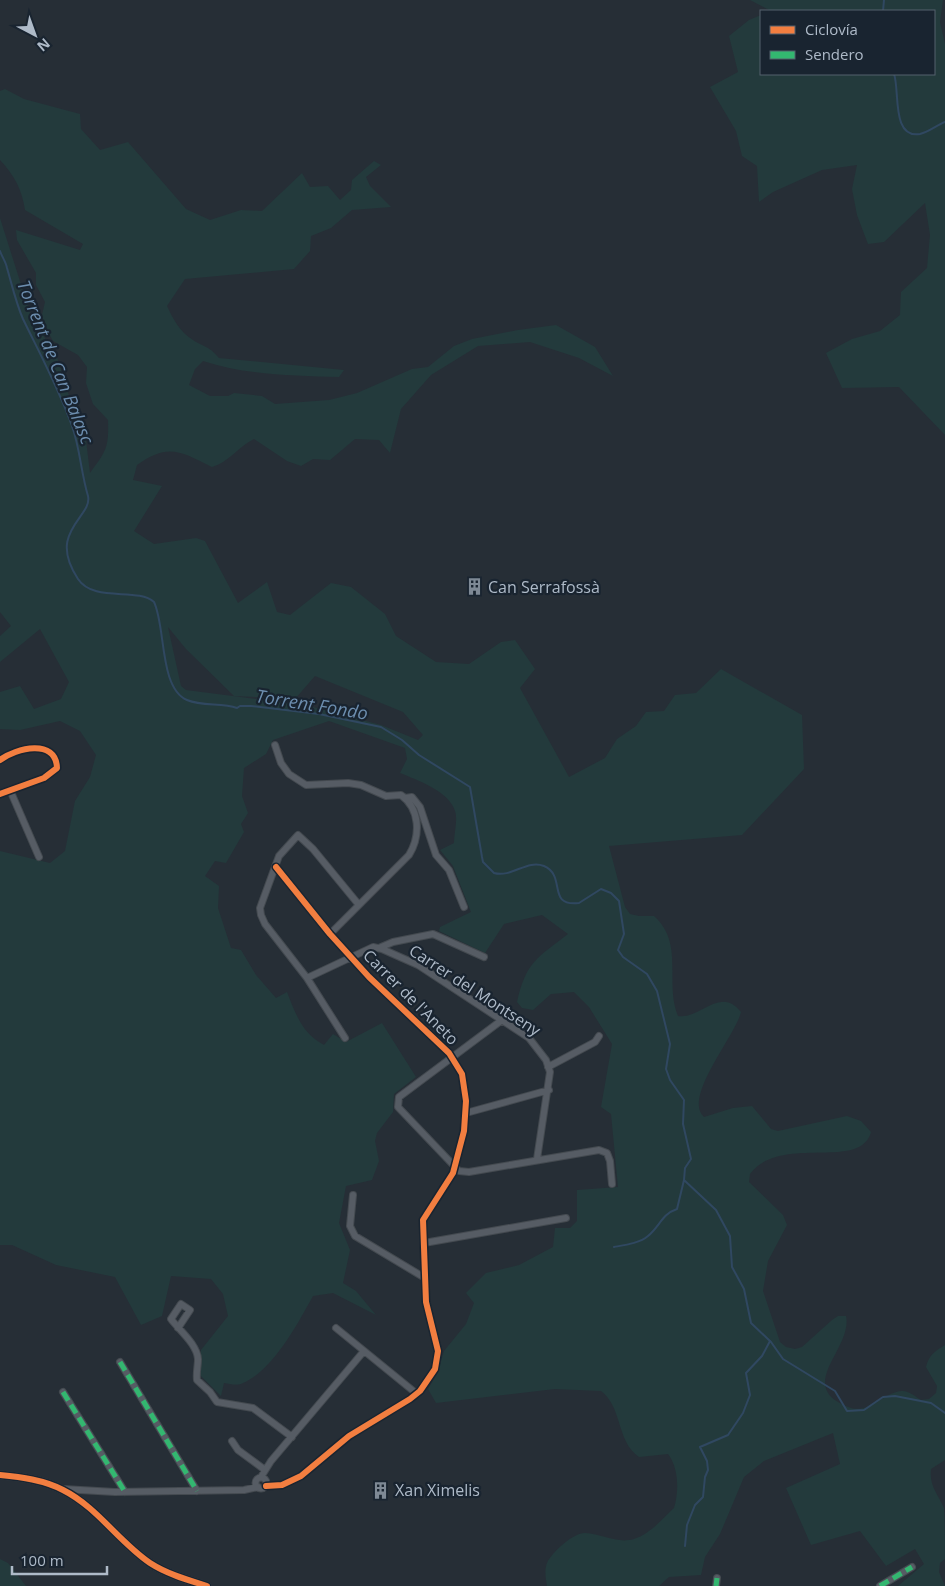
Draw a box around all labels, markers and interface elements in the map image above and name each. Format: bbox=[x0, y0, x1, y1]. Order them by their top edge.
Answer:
north arrow bbox=[10, 10, 60, 60]
legend bbox=[760, 10, 935, 75]
text: Ciclovía bbox=[805, 19, 858, 39]
text: N bbox=[33, 34, 54, 56]
text: Sendero bbox=[805, 44, 864, 64]
water label: Torrent de Can Balasc bbox=[12, 276, 100, 448]
place label: Can Serrafossà bbox=[488, 576, 600, 598]
building icon: Can Serrafossà bbox=[464, 577, 484, 597]
water label: Torrent Fondo bbox=[254, 683, 370, 725]
street label: Carrer del Montseny bbox=[405, 939, 546, 1041]
street label: Carrer de l'Aneto bbox=[359, 945, 463, 1049]
place label: Xan Ximelis bbox=[395, 1479, 480, 1501]
building icon: Xan Ximelis bbox=[371, 1480, 391, 1500]
scale bar bbox=[12, 1544, 108, 1576]
text: 100 m bbox=[20, 1550, 64, 1570]

